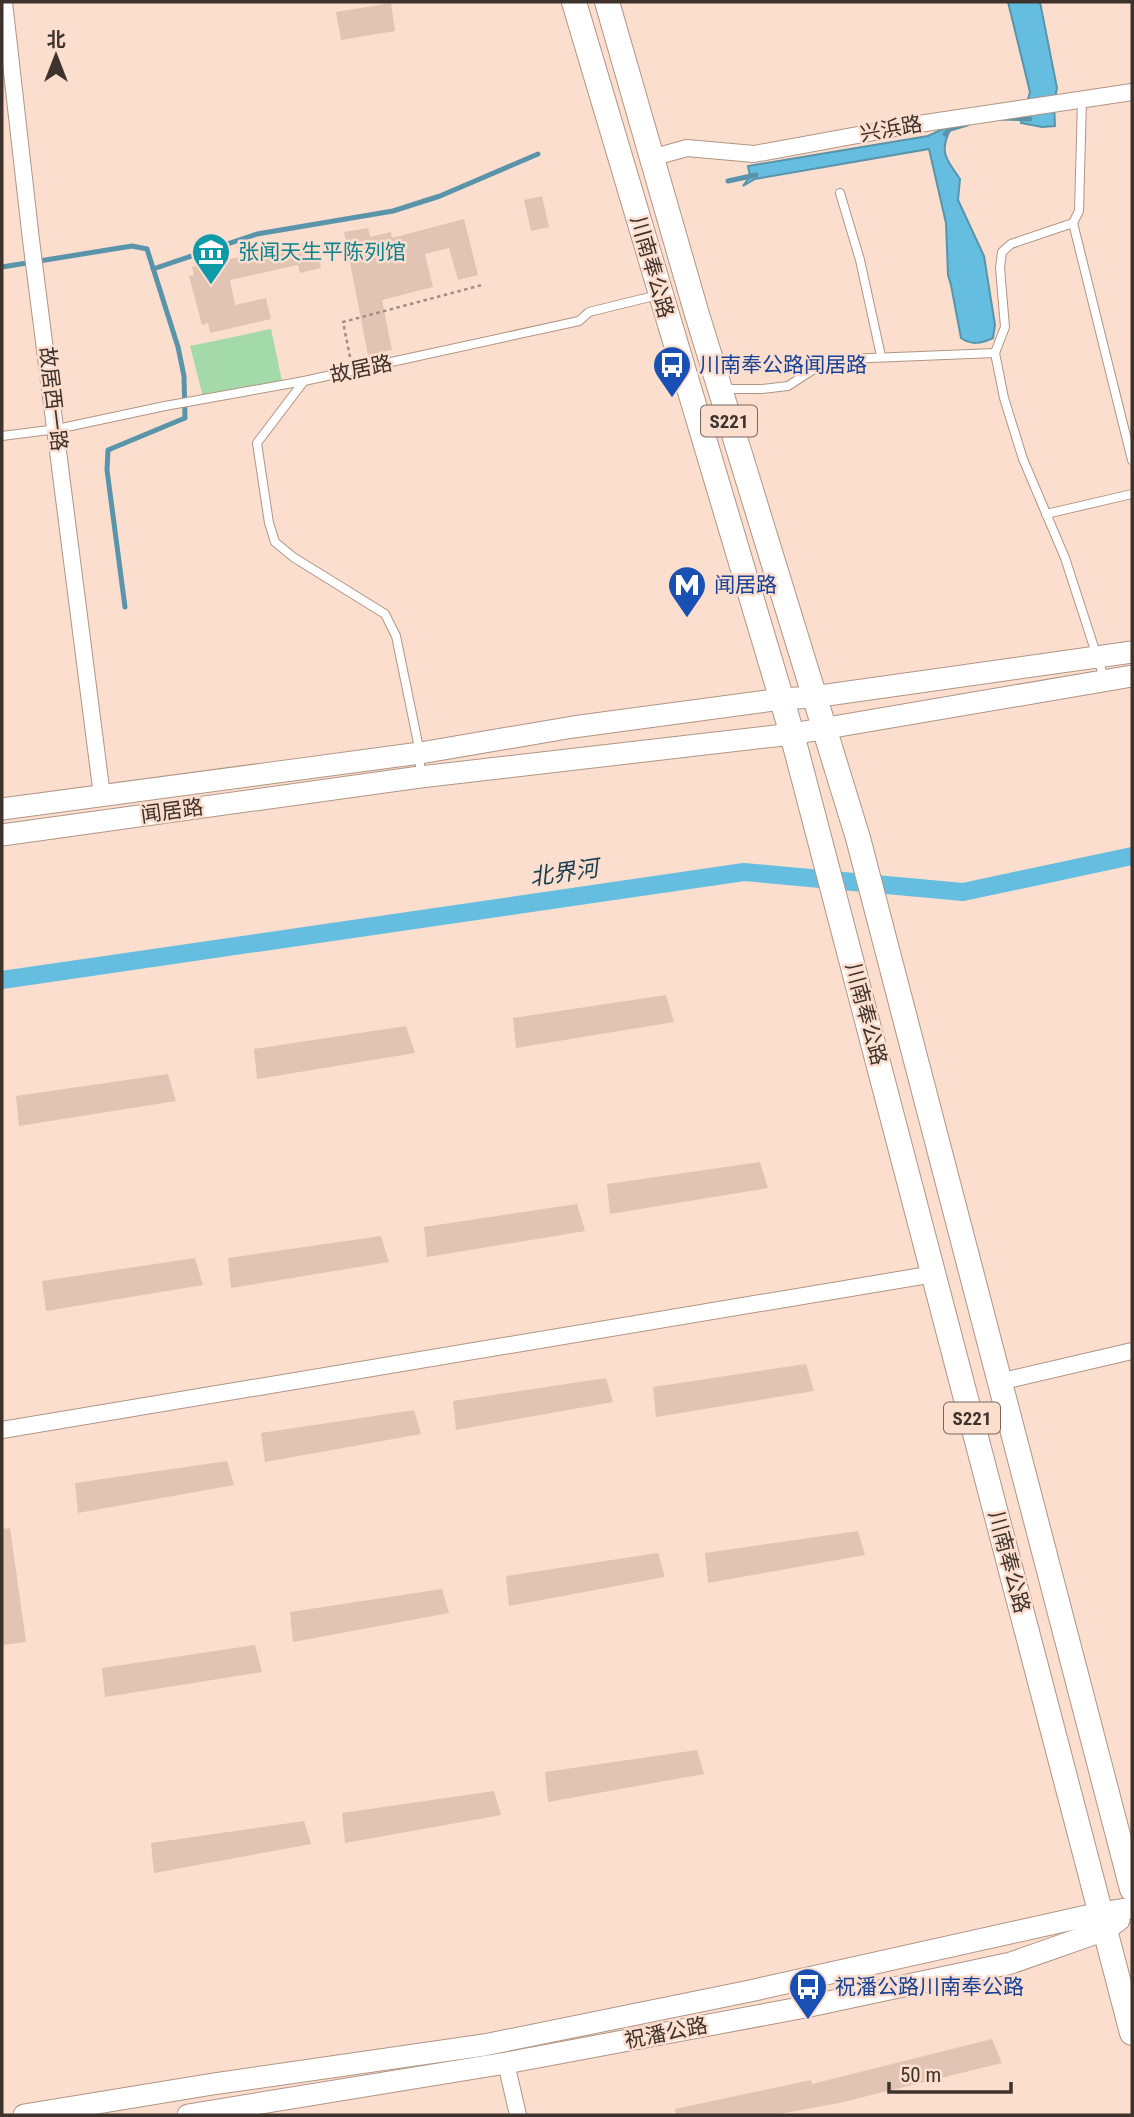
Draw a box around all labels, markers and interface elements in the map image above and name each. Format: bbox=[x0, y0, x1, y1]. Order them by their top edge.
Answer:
north arrow bbox=[21, 21, 91, 91]
text: 北 bbox=[46, 28, 66, 51]
street label: 兴浜路 bbox=[858, 112, 924, 146]
street label: 川南奉公路 bbox=[626, 213, 678, 321]
museum icon: 张闻天生平陈列馆 bbox=[190, 231, 232, 286]
place label: 张闻天生平陈列馆 bbox=[238, 240, 406, 264]
bus stop icon: 川南奉公路闻居路 bbox=[651, 344, 693, 399]
street label: 故居西一路 bbox=[35, 345, 71, 453]
street label: 故居路 bbox=[328, 351, 394, 387]
place label: 川南奉公路闻居路 bbox=[699, 353, 867, 377]
road number: S221 bbox=[701, 406, 757, 436]
metro station icon: 闻居路 bbox=[666, 564, 708, 619]
place label: 闻居路 bbox=[714, 573, 777, 597]
street label: 闻居路 bbox=[139, 795, 205, 827]
water label: 北界河 bbox=[528, 854, 604, 891]
street label: 川南奉公路 bbox=[841, 960, 891, 1068]
road number: S221 bbox=[944, 1402, 1000, 1434]
street label: 川南奉公路 bbox=[984, 1508, 1034, 1616]
bus stop icon: 祝潘公路川南奉公路 bbox=[787, 1966, 829, 2021]
place label: 祝潘公路川南奉公路 bbox=[835, 1975, 1024, 1999]
street label: 祝潘公路 bbox=[622, 2013, 710, 2053]
scale bar bbox=[889, 2050, 1012, 2094]
text: 50 m bbox=[900, 2063, 941, 2087]

